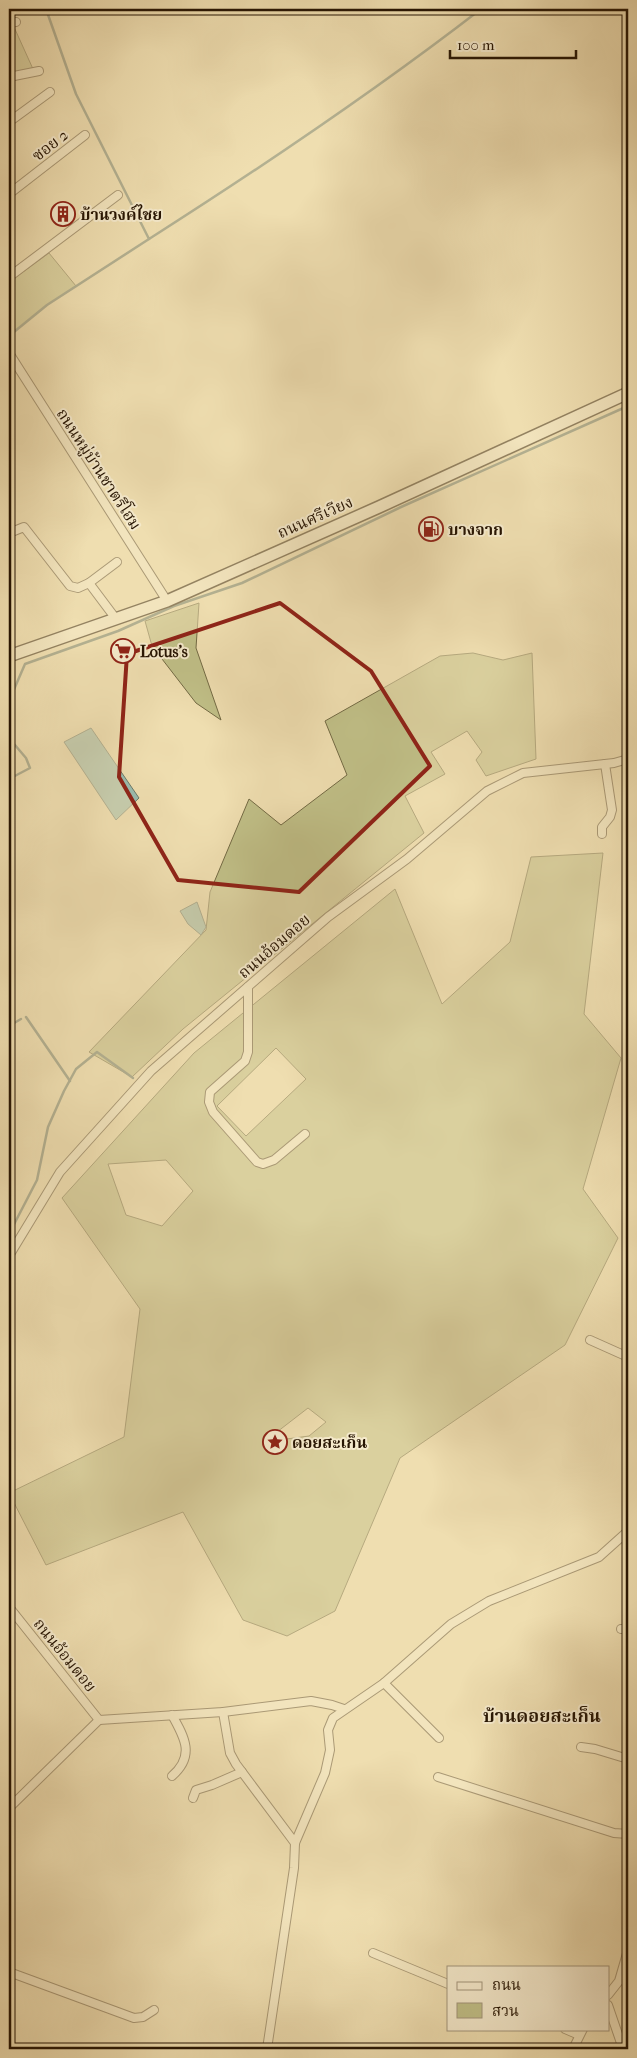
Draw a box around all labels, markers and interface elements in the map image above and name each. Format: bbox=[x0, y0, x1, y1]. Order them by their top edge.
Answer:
scale bar bbox=[450, 28, 576, 60]
text: 100 m bbox=[457, 36, 495, 54]
street label: ซอย 2 bbox=[28, 125, 72, 165]
building icon: บ้านวงค์ไชย bbox=[50, 201, 76, 227]
place label: บ้านวงค์ไชย bbox=[80, 204, 162, 224]
street label: ถนนหมู่บ้านชาตรีโฮม bbox=[52, 404, 146, 534]
street label: ถนนศรีเวียง bbox=[274, 492, 356, 542]
fuel station icon: บางจาก bbox=[418, 516, 444, 542]
place label: บางจาก bbox=[448, 520, 503, 539]
supermarket icon: Lotus's bbox=[110, 638, 136, 664]
place label: Lotus's bbox=[140, 642, 188, 661]
street label: ถนนอ้อมดอย bbox=[234, 910, 314, 982]
place icon: ดอยสะเก็น bbox=[262, 1429, 288, 1455]
place label: ดอยสะเก็น bbox=[292, 1433, 367, 1452]
street label: ถนนอ้อมดอย bbox=[30, 1614, 100, 1696]
district label: บ้านดอยสะเก็น bbox=[483, 1706, 601, 1727]
legend bbox=[447, 1966, 610, 2030]
text: ถนน bbox=[492, 1976, 521, 1994]
text: สวน bbox=[492, 2002, 519, 2020]

